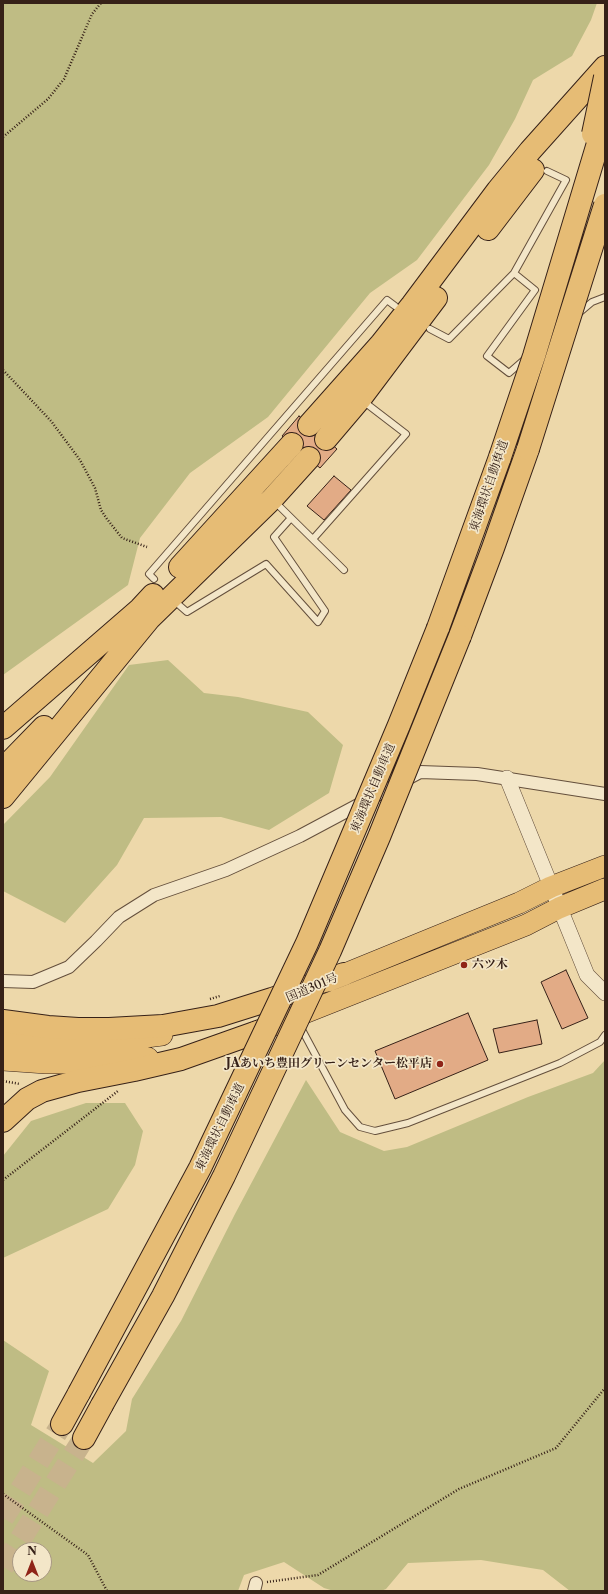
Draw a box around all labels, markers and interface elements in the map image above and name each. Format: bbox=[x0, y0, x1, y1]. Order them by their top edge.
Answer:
street label: 東海環状自動車道 bbox=[467, 438, 511, 534]
street label: 東海環状自動車道 bbox=[348, 741, 398, 835]
place label: 六ツ木 bbox=[472, 958, 508, 972]
marker: 六ツ木 bbox=[459, 960, 469, 970]
street label: 国道301号 bbox=[284, 971, 340, 1005]
place label: JAあいち豊田グリーンセンター松平店 bbox=[226, 1057, 432, 1071]
marker: JAあいち豊田グリーンセンター松平店 bbox=[435, 1059, 445, 1069]
street label: 東海環状自動車道 bbox=[192, 1081, 248, 1173]
north arrow bbox=[12, 1542, 52, 1582]
text: N bbox=[27, 1544, 37, 1558]

